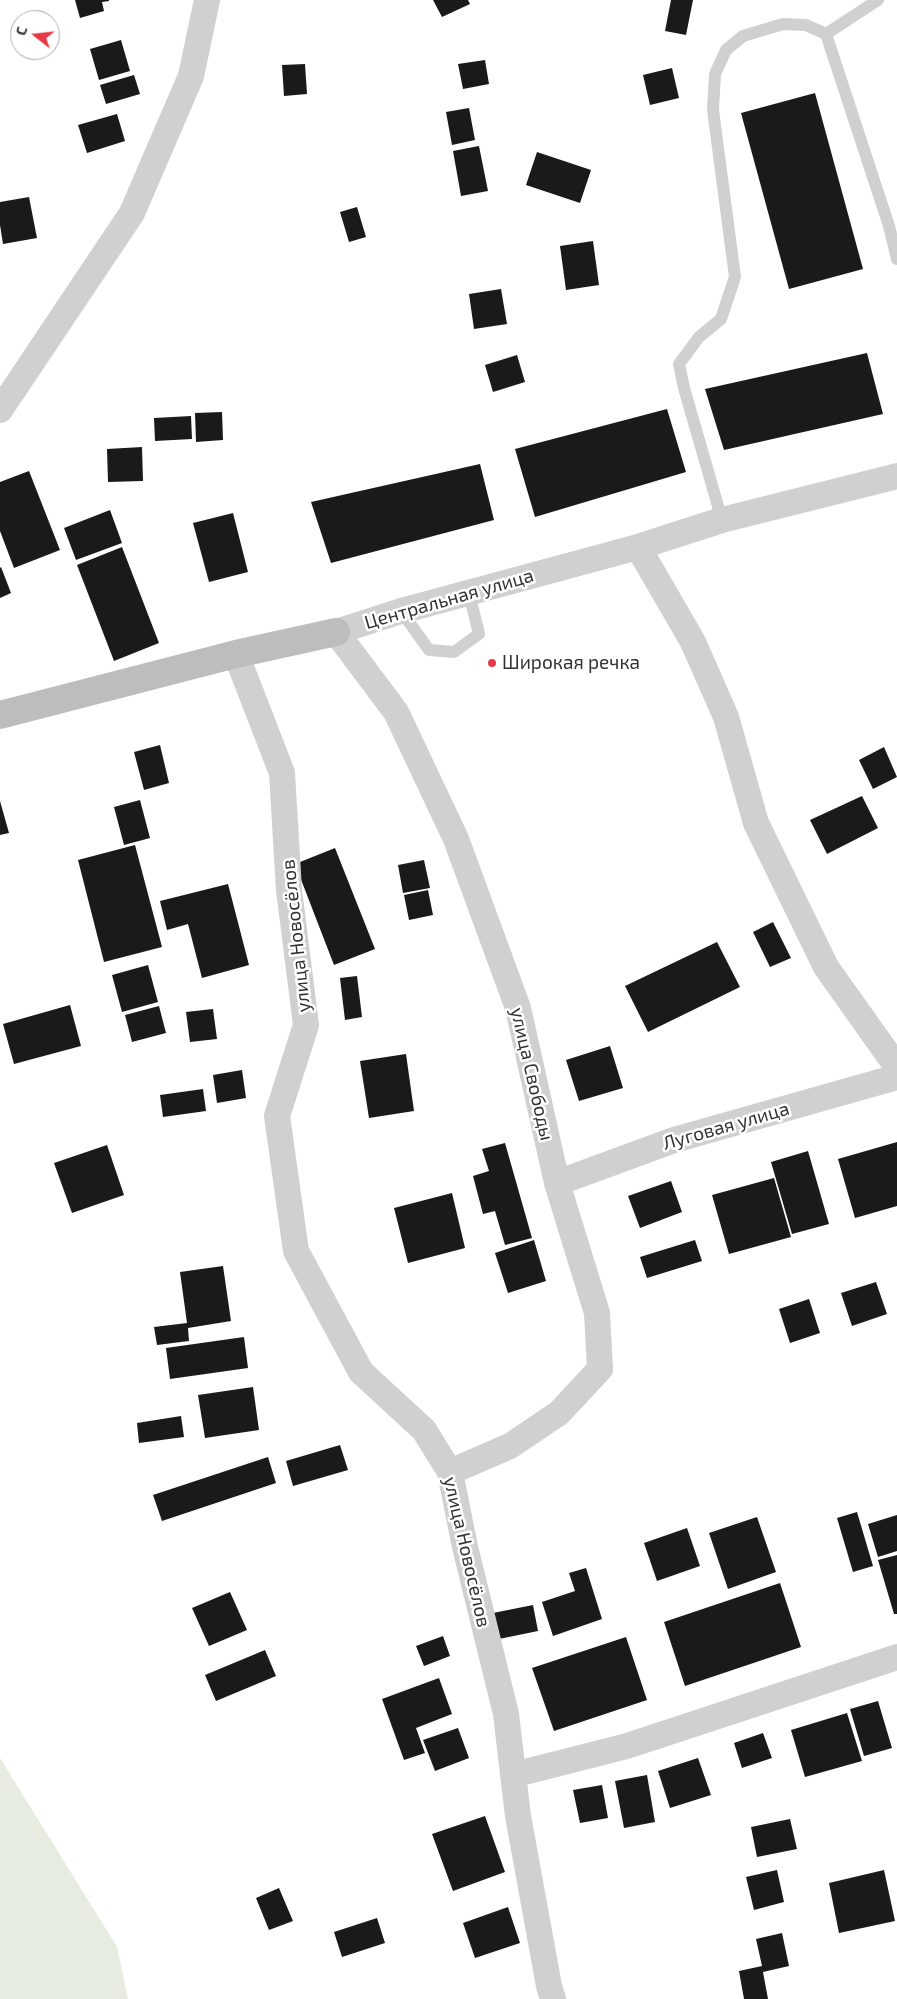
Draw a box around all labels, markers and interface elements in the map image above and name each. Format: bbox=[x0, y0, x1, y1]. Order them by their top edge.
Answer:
north arrow bbox=[10, 10, 60, 60]
text: С bbox=[12, 25, 30, 37]
street label: Центральная улица bbox=[362, 564, 536, 634]
place label: Широкая речка bbox=[502, 652, 640, 674]
marker: Широкая речка bbox=[486, 657, 498, 669]
street label: улица Новосёлов bbox=[277, 858, 315, 1014]
street label: улица Свободы bbox=[506, 1005, 558, 1143]
street label: Луговая улица bbox=[660, 1097, 792, 1155]
street label: улица Новосёлов bbox=[439, 1475, 495, 1629]

